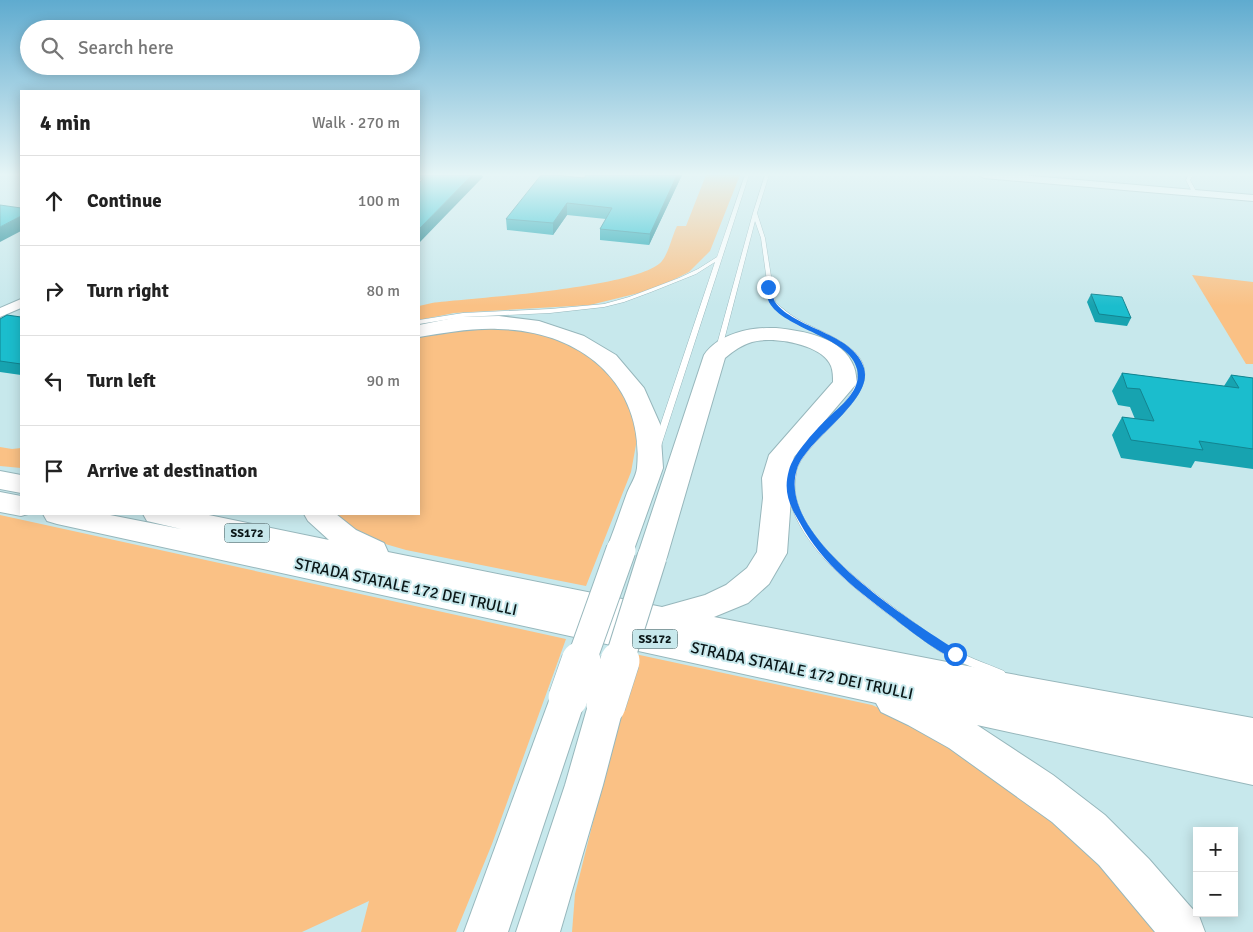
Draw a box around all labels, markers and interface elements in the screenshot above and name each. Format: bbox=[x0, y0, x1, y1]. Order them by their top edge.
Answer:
search box bbox=[20, 20, 420, 75]
icon: search bbox=[38, 34, 66, 62]
text: Search here bbox=[78, 36, 174, 60]
text: 4 min bbox=[40, 110, 91, 136]
text: Walk · 270 m bbox=[312, 113, 400, 133]
icon: ahead bbox=[40, 187, 68, 215]
text: Continue bbox=[87, 189, 162, 213]
text: 100 m bbox=[358, 191, 400, 211]
route end bbox=[757, 276, 780, 299]
icon: right bbox=[40, 277, 68, 305]
text: Turn right bbox=[87, 279, 169, 303]
text: 80 m bbox=[366, 281, 400, 301]
icon: left bbox=[40, 367, 68, 395]
text: Turn left bbox=[87, 369, 156, 393]
text: 90 m bbox=[366, 371, 400, 391]
icon: arrive bbox=[40, 457, 68, 485]
text: Arrive at destination bbox=[87, 459, 258, 483]
road number: SS172 bbox=[224, 524, 270, 542]
street label: STRADA STATALE 172 DEI TRULLI bbox=[293, 554, 519, 620]
road number: SS172 bbox=[632, 630, 678, 648]
street label: STRADA STATALE 172 DEI TRULLI bbox=[689, 638, 915, 704]
route start bbox=[944, 643, 967, 666]
map controls bbox=[1193, 827, 1238, 917]
button: + bbox=[1193, 827, 1238, 872]
button: − bbox=[1193, 872, 1238, 917]

